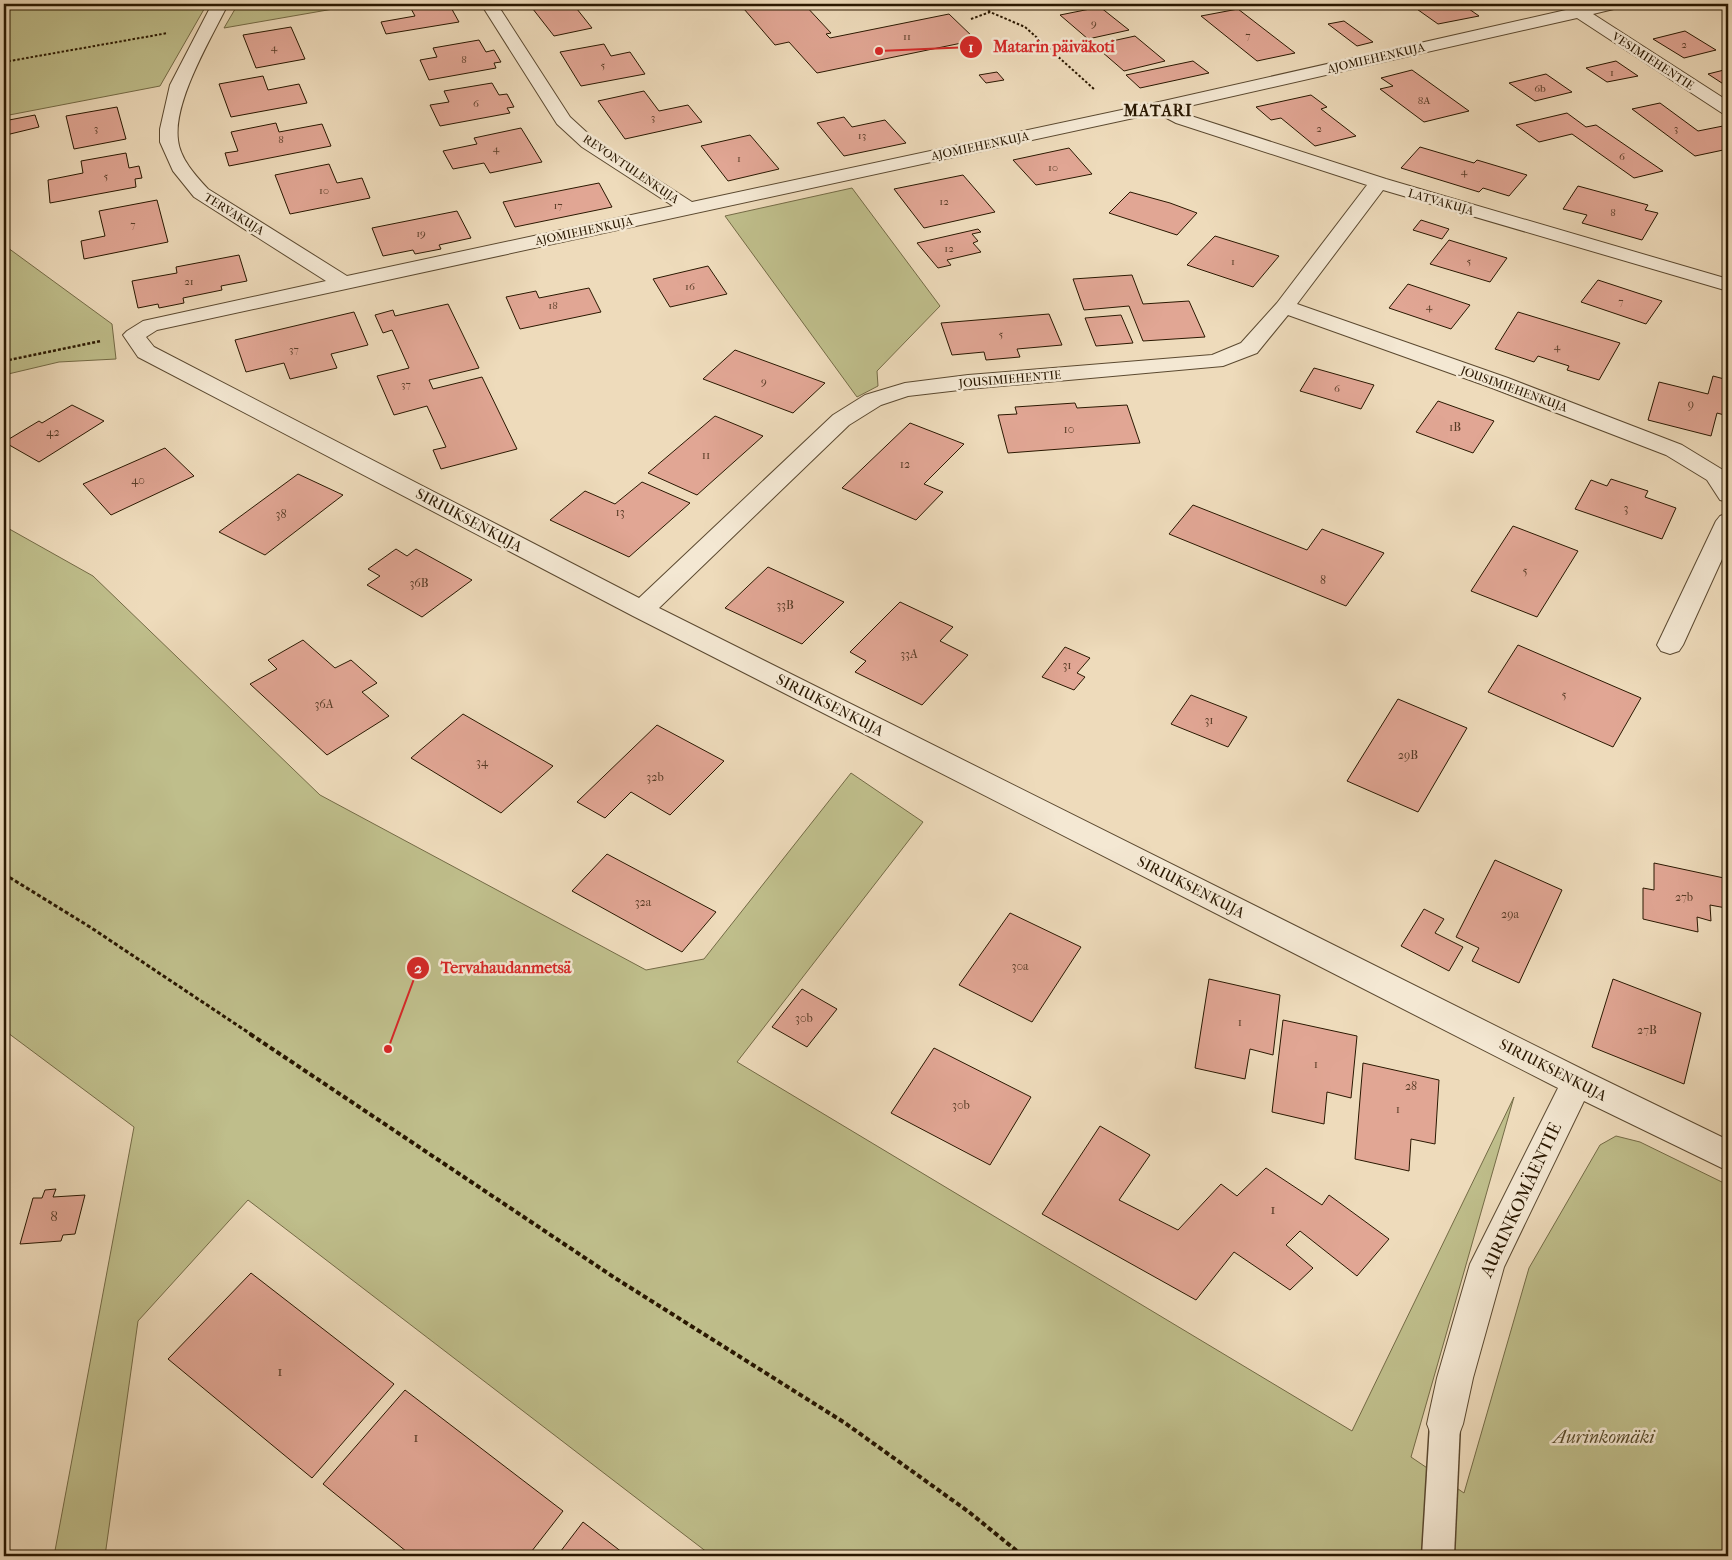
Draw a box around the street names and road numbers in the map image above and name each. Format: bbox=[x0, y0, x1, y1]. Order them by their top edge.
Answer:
street label: VESIMIEHENTIE bbox=[1608, 29, 1697, 93]
street label: AJOMIEHENKUJA bbox=[1325, 40, 1426, 76]
street label: AJOMIEHENKUJA bbox=[929, 129, 1031, 163]
street label: REVONTULENKUJA bbox=[580, 132, 682, 206]
street label: LATVAKUJA bbox=[1406, 186, 1476, 218]
street label: TERVAKUJA bbox=[201, 190, 267, 238]
street label: AJOMIEHENKUJA bbox=[533, 214, 635, 248]
street label: JOUSIMIEHENKUJA bbox=[1458, 363, 1570, 415]
street label: JOUSIMIEHENTIE bbox=[957, 368, 1062, 391]
street label: SIRIUKSENKUJA bbox=[413, 484, 526, 556]
street label: SIRIUKSENKUJA bbox=[773, 670, 887, 740]
street label: SIRIUKSENKUJA bbox=[1134, 852, 1248, 922]
street label: SIRIUKSENKUJA bbox=[1496, 1035, 1610, 1105]
street label: AURINKOMÄENTIE bbox=[1475, 1119, 1566, 1282]

